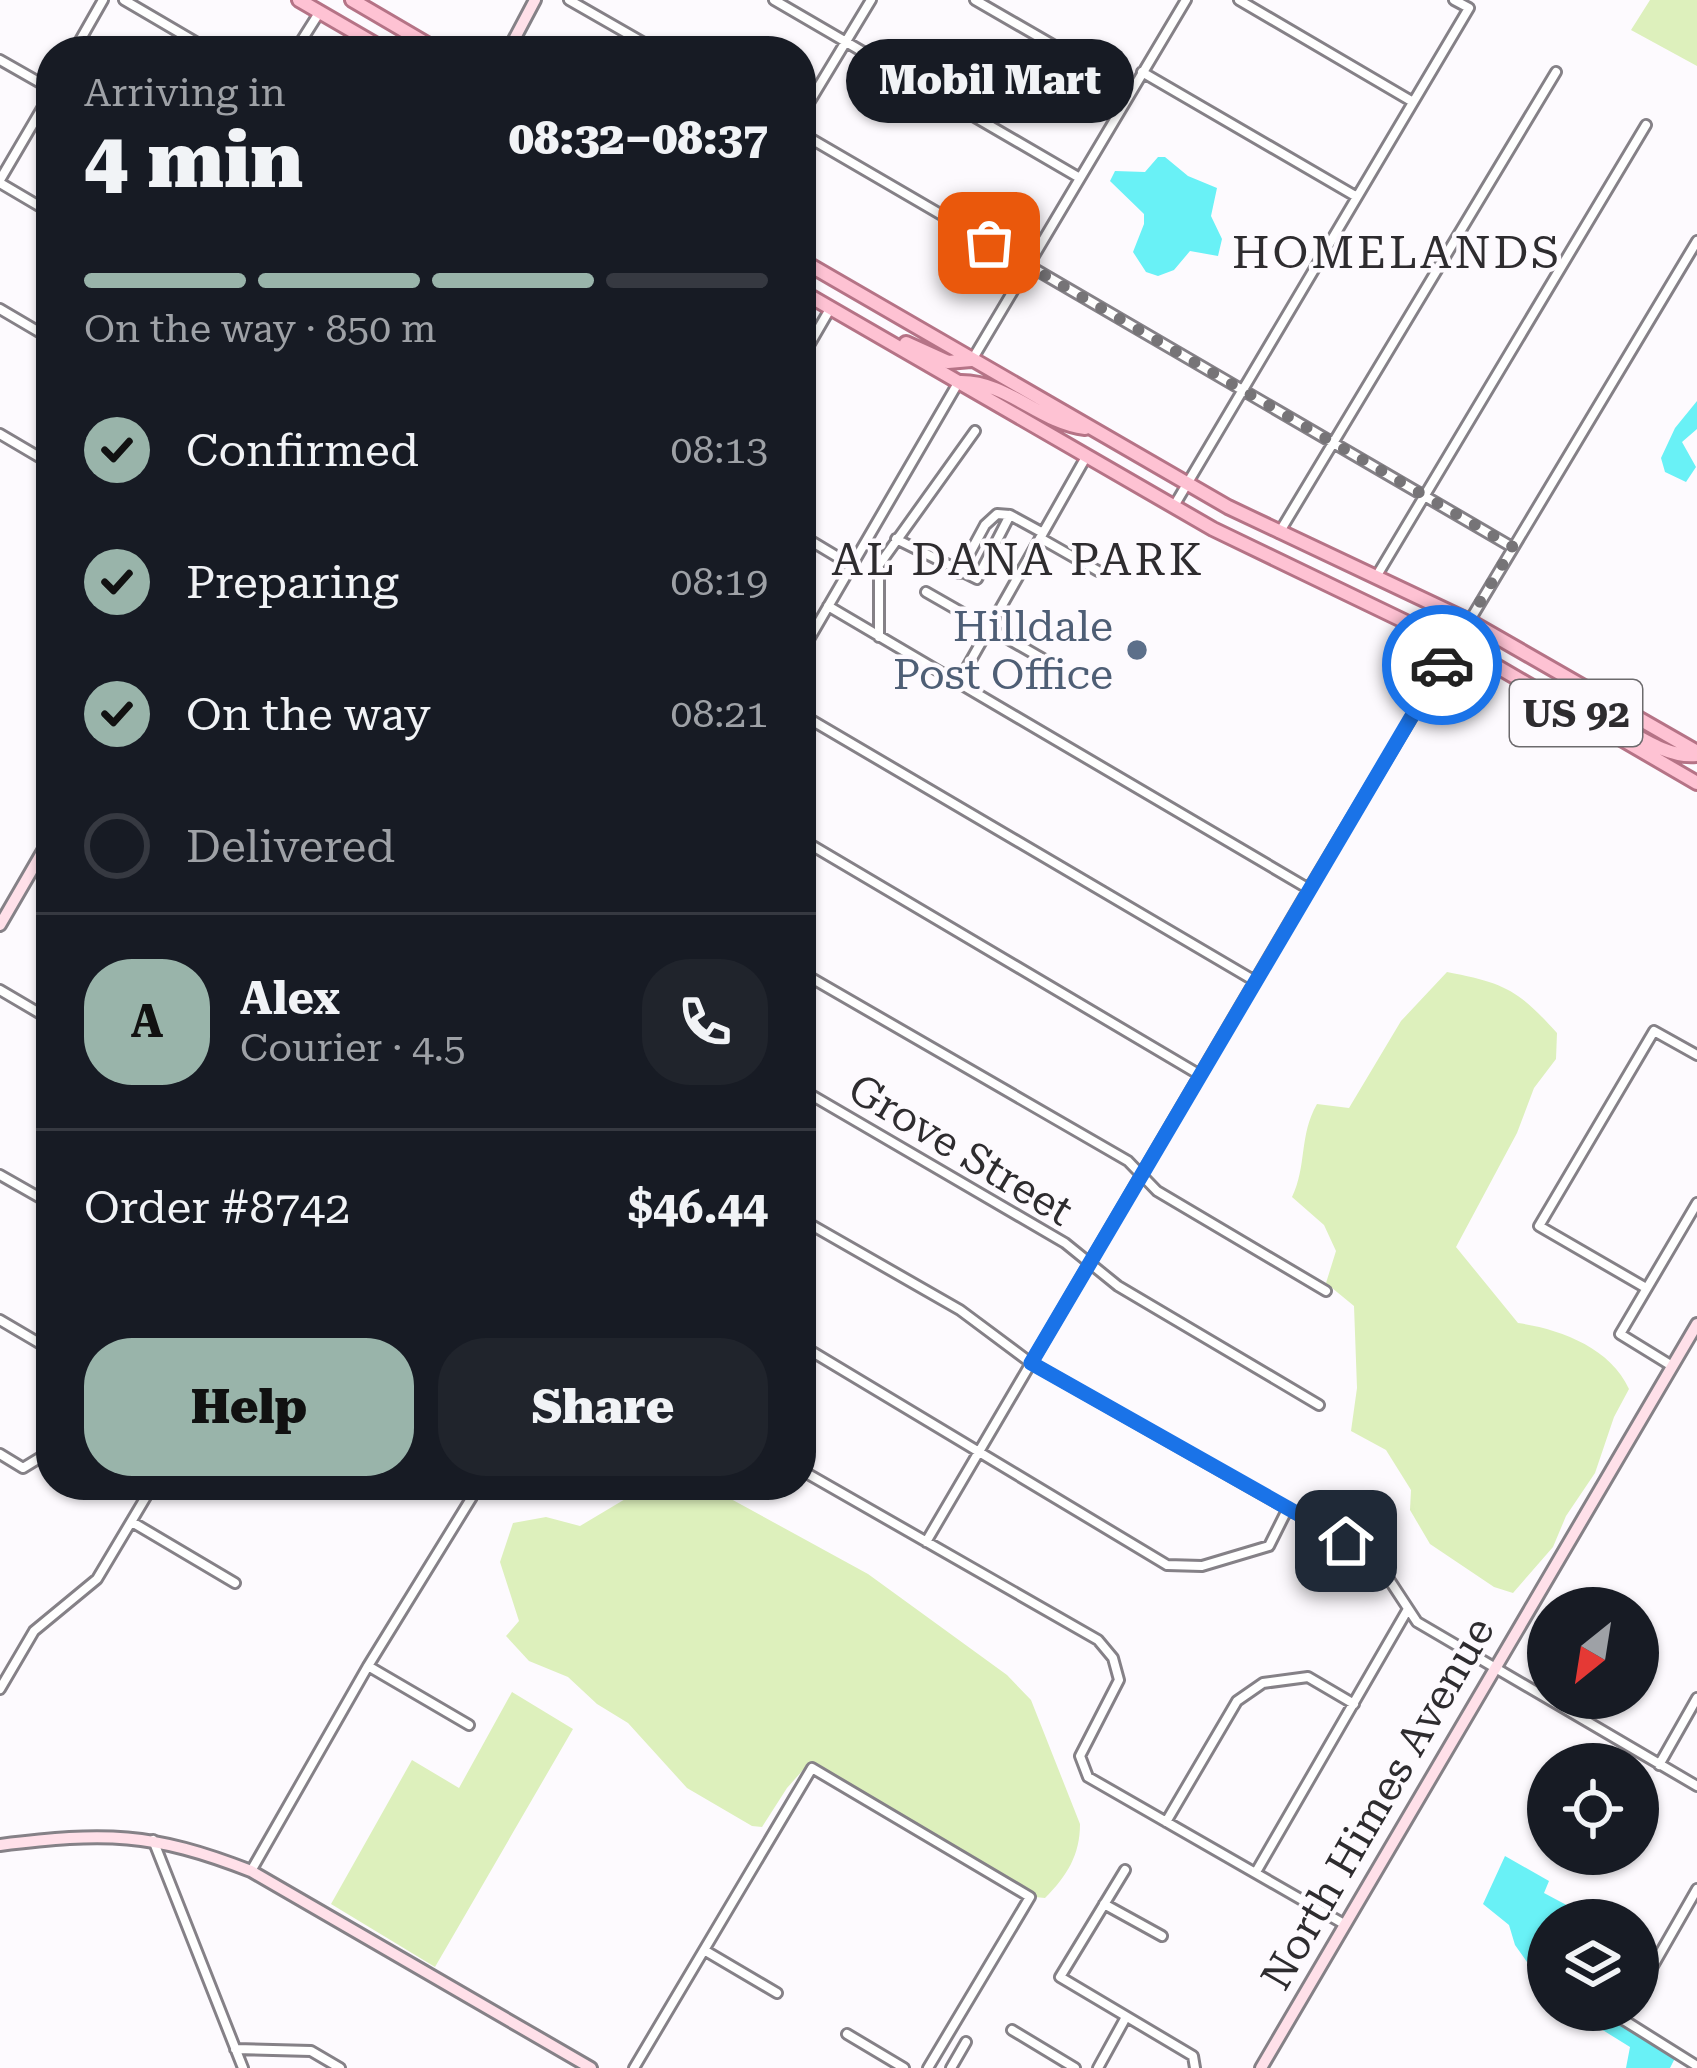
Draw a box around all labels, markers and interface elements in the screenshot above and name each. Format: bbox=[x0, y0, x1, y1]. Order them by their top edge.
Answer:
callout: Mobil Mart bbox=[845, 39, 1133, 123]
text: Mobil Mart bbox=[879, 58, 1101, 104]
text: Arriving in bbox=[84, 70, 286, 116]
text: 08:32–08:37 bbox=[509, 112, 768, 165]
text: 4 min bbox=[84, 115, 303, 206]
pin bbox=[938, 192, 1040, 294]
icon: bag bbox=[956, 210, 1022, 276]
district label: HOMELANDS bbox=[1232, 226, 1562, 279]
text: On the way · 850 m bbox=[84, 306, 436, 352]
icon: check bbox=[84, 417, 150, 483]
text: Confirmed bbox=[186, 424, 419, 477]
text: 08:13 bbox=[671, 427, 768, 473]
district label: AL DANA PARK bbox=[832, 533, 1204, 586]
icon: check bbox=[84, 549, 150, 615]
text: Preparing bbox=[186, 556, 399, 609]
text: 08:19 bbox=[671, 559, 768, 605]
place label: Hilldale Post Office bbox=[893, 602, 1113, 699]
courier bbox=[1382, 605, 1502, 725]
icon: car bbox=[1409, 632, 1475, 698]
marker: Hilldale Post Office bbox=[1124, 637, 1150, 663]
road number: US 92 bbox=[1510, 680, 1642, 746]
icon: check bbox=[84, 681, 150, 747]
text: On the way bbox=[186, 688, 431, 741]
text: 08:21 bbox=[671, 691, 768, 737]
text: Delivered bbox=[186, 820, 395, 873]
button: phone bbox=[642, 959, 768, 1085]
text: Alex bbox=[240, 972, 340, 1025]
text: A bbox=[131, 995, 163, 1048]
text: Courier · 4.5 bbox=[240, 1025, 466, 1071]
street label: Grove Street bbox=[840, 1063, 1081, 1235]
text: Order #8742 bbox=[84, 1181, 350, 1234]
text: $46.44 bbox=[628, 1181, 768, 1234]
button: Help bbox=[84, 1338, 414, 1476]
button: Share bbox=[438, 1338, 768, 1476]
pin bbox=[1295, 1490, 1397, 1592]
icon: home bbox=[1313, 1508, 1379, 1574]
north arrow bbox=[1527, 1587, 1659, 1719]
map controls bbox=[1527, 1587, 1659, 2031]
street label: North Himes Avenue bbox=[1251, 1609, 1504, 1998]
button: locate bbox=[1527, 1743, 1659, 1875]
button: layers bbox=[1527, 1899, 1659, 2031]

